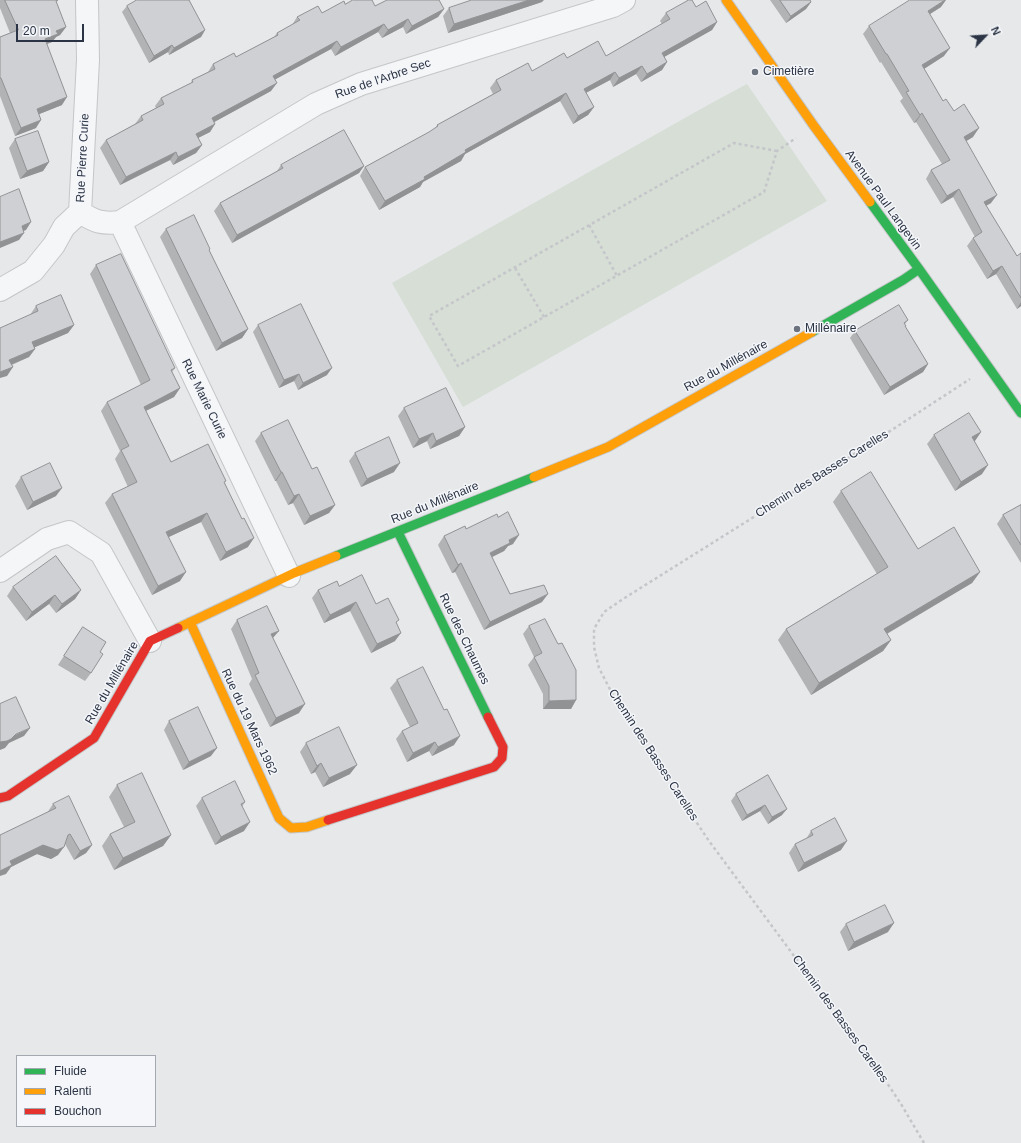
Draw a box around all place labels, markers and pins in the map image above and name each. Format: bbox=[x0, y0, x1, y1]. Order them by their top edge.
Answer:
place label: Cimetière bbox=[763, 65, 814, 79]
marker: Cimetière bbox=[750, 67, 760, 77]
place label: Millénaire bbox=[805, 322, 856, 336]
marker: Millénaire bbox=[792, 324, 802, 334]

